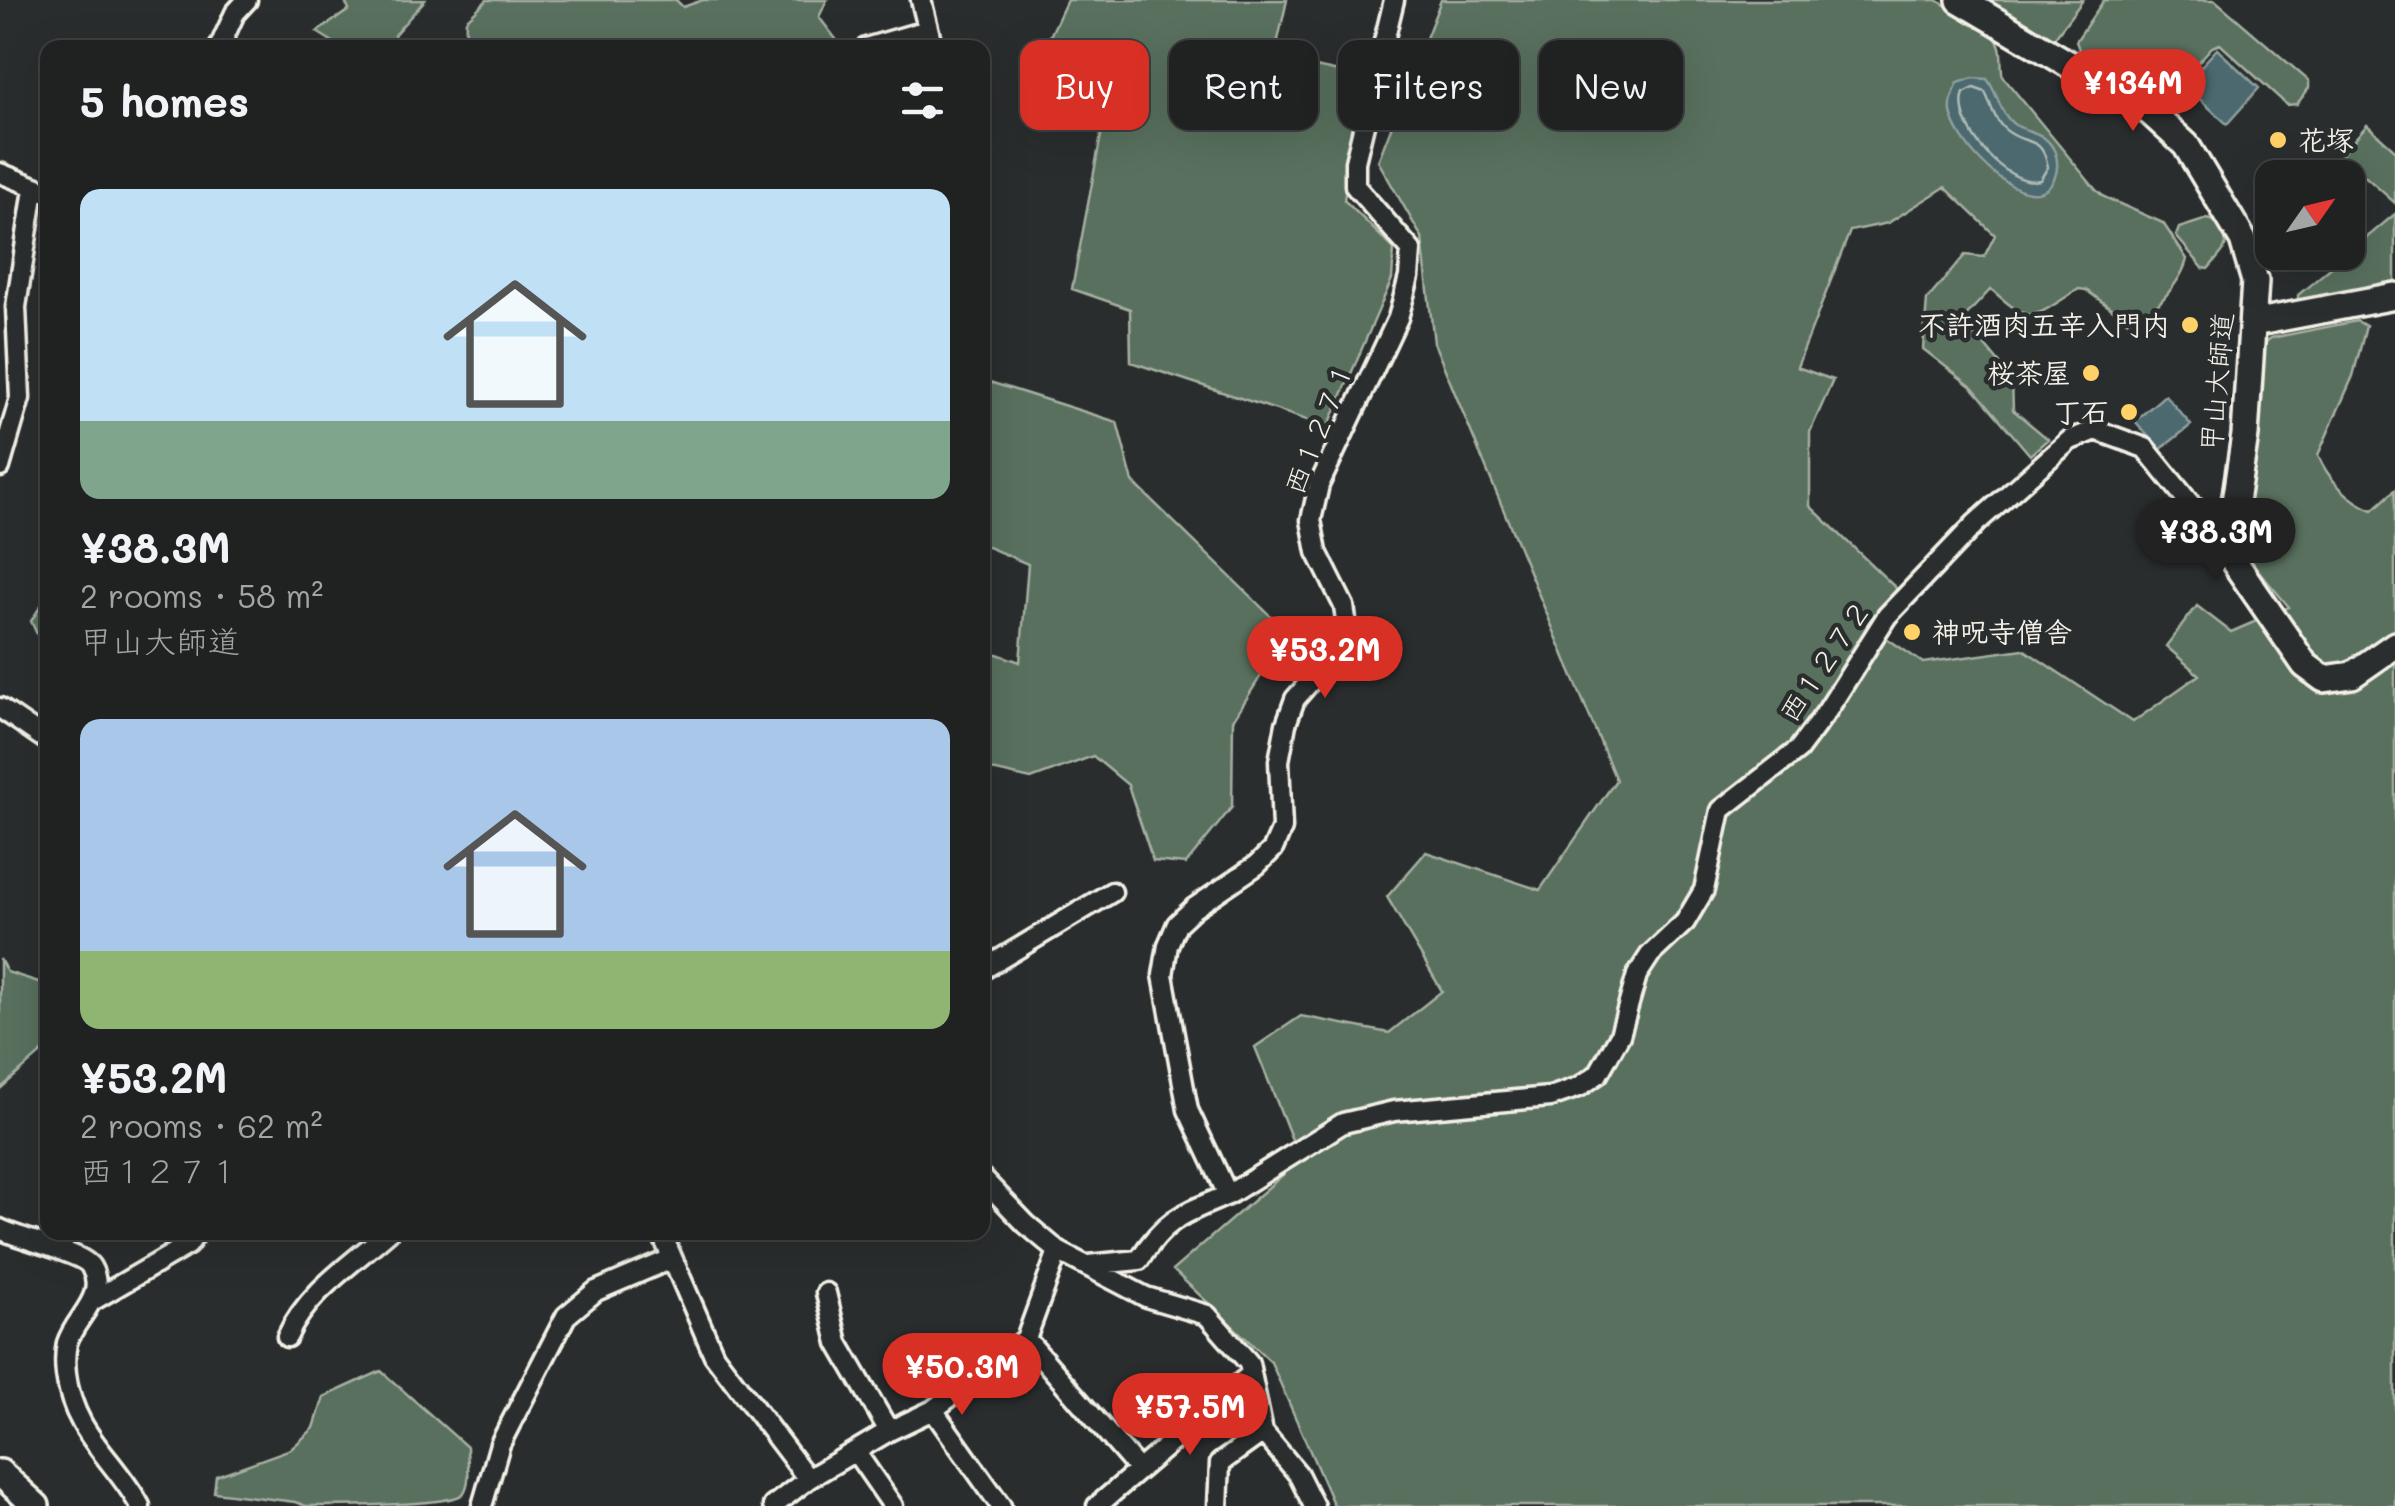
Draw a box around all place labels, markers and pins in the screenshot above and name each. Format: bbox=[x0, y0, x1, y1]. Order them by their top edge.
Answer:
pin: ¥134M bbox=[2063, 49, 2203, 134]
place label: 花塚 bbox=[2298, 121, 2354, 157]
marker: 花塚 bbox=[2267, 129, 2289, 151]
place label: 不許酒肉五辛入門内 bbox=[1918, 306, 2170, 342]
marker: 不許酒肉五辛入門内 bbox=[2179, 314, 2201, 336]
place label: 桜茶屋 bbox=[1987, 354, 2071, 390]
marker: 桜茶屋 bbox=[2080, 362, 2102, 384]
place label: 丁石 bbox=[2053, 393, 2109, 429]
marker: 丁石 bbox=[2118, 401, 2140, 423]
pin: ¥38.3M bbox=[2135, 498, 2297, 583]
place label: 神呪寺僧舎 bbox=[1932, 613, 2072, 649]
pin: ¥53.2M bbox=[1244, 616, 1406, 701]
marker: 神呪寺僧舎 bbox=[1901, 621, 1923, 643]
pin: ¥50.3M bbox=[881, 1333, 1043, 1418]
pin: ¥57.5M bbox=[1109, 1373, 1271, 1458]

